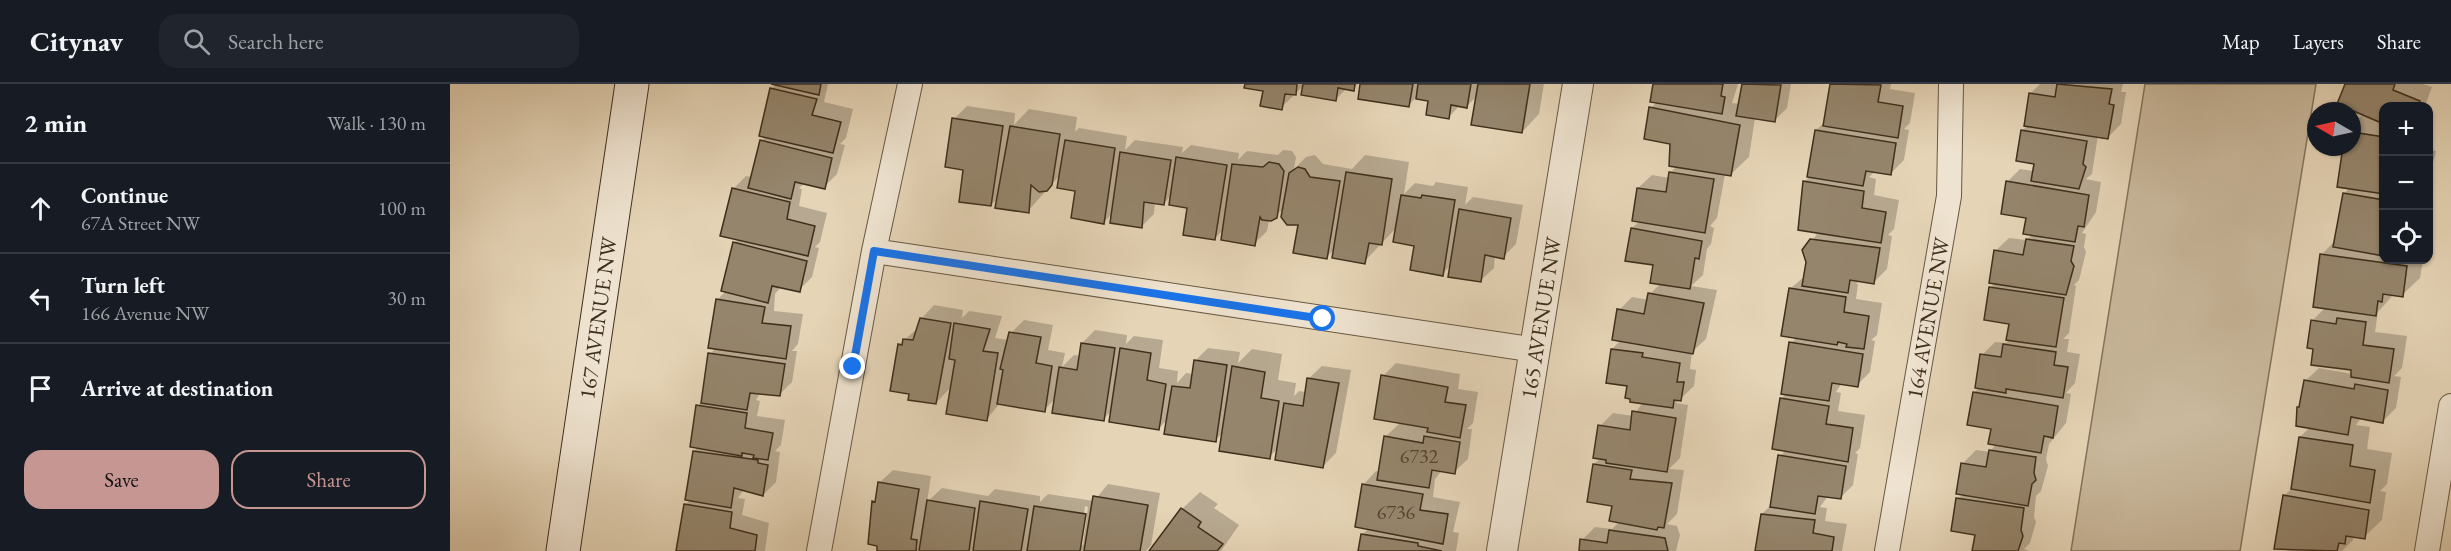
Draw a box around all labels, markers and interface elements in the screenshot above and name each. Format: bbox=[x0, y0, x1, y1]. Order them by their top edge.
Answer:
search box bbox=[159, 14, 579, 68]
text: Citynav bbox=[30, 23, 123, 59]
icon: search bbox=[180, 25, 213, 58]
text: Search here bbox=[228, 27, 324, 56]
text: Map bbox=[2222, 28, 2260, 55]
text: Layers bbox=[2293, 28, 2344, 55]
text: Share bbox=[2377, 28, 2421, 55]
north arrow bbox=[2307, 102, 2361, 156]
map controls bbox=[2379, 102, 2433, 264]
button: + bbox=[2379, 102, 2433, 156]
text: 2 min bbox=[24, 106, 87, 140]
text: Walk · 130 m bbox=[327, 110, 426, 136]
button: − bbox=[2379, 156, 2433, 210]
text: Continue bbox=[81, 181, 168, 210]
icon: ahead bbox=[24, 192, 57, 225]
text: 100 m bbox=[378, 195, 426, 221]
text: 67A Street NW bbox=[81, 210, 200, 236]
button: locate bbox=[2379, 210, 2433, 264]
street label: 167 AVENUE NW bbox=[572, 234, 624, 401]
street label: 165 AVENUE NW bbox=[1514, 234, 1568, 401]
street label: 164 AVENUE NW bbox=[1900, 234, 1957, 401]
text: Turn left bbox=[81, 271, 165, 300]
icon: left bbox=[24, 282, 57, 315]
text: 30 m bbox=[387, 285, 426, 311]
text: 166 Avenue NW bbox=[81, 300, 209, 326]
route start bbox=[1309, 305, 1335, 331]
route end bbox=[839, 353, 865, 379]
icon: arrive bbox=[24, 372, 57, 405]
text: Arrive at destination bbox=[81, 374, 273, 403]
house number: 6732 bbox=[1400, 443, 1439, 469]
button: Save bbox=[24, 450, 219, 509]
button: Share bbox=[231, 450, 426, 509]
house number: 6736 bbox=[1377, 499, 1416, 525]

